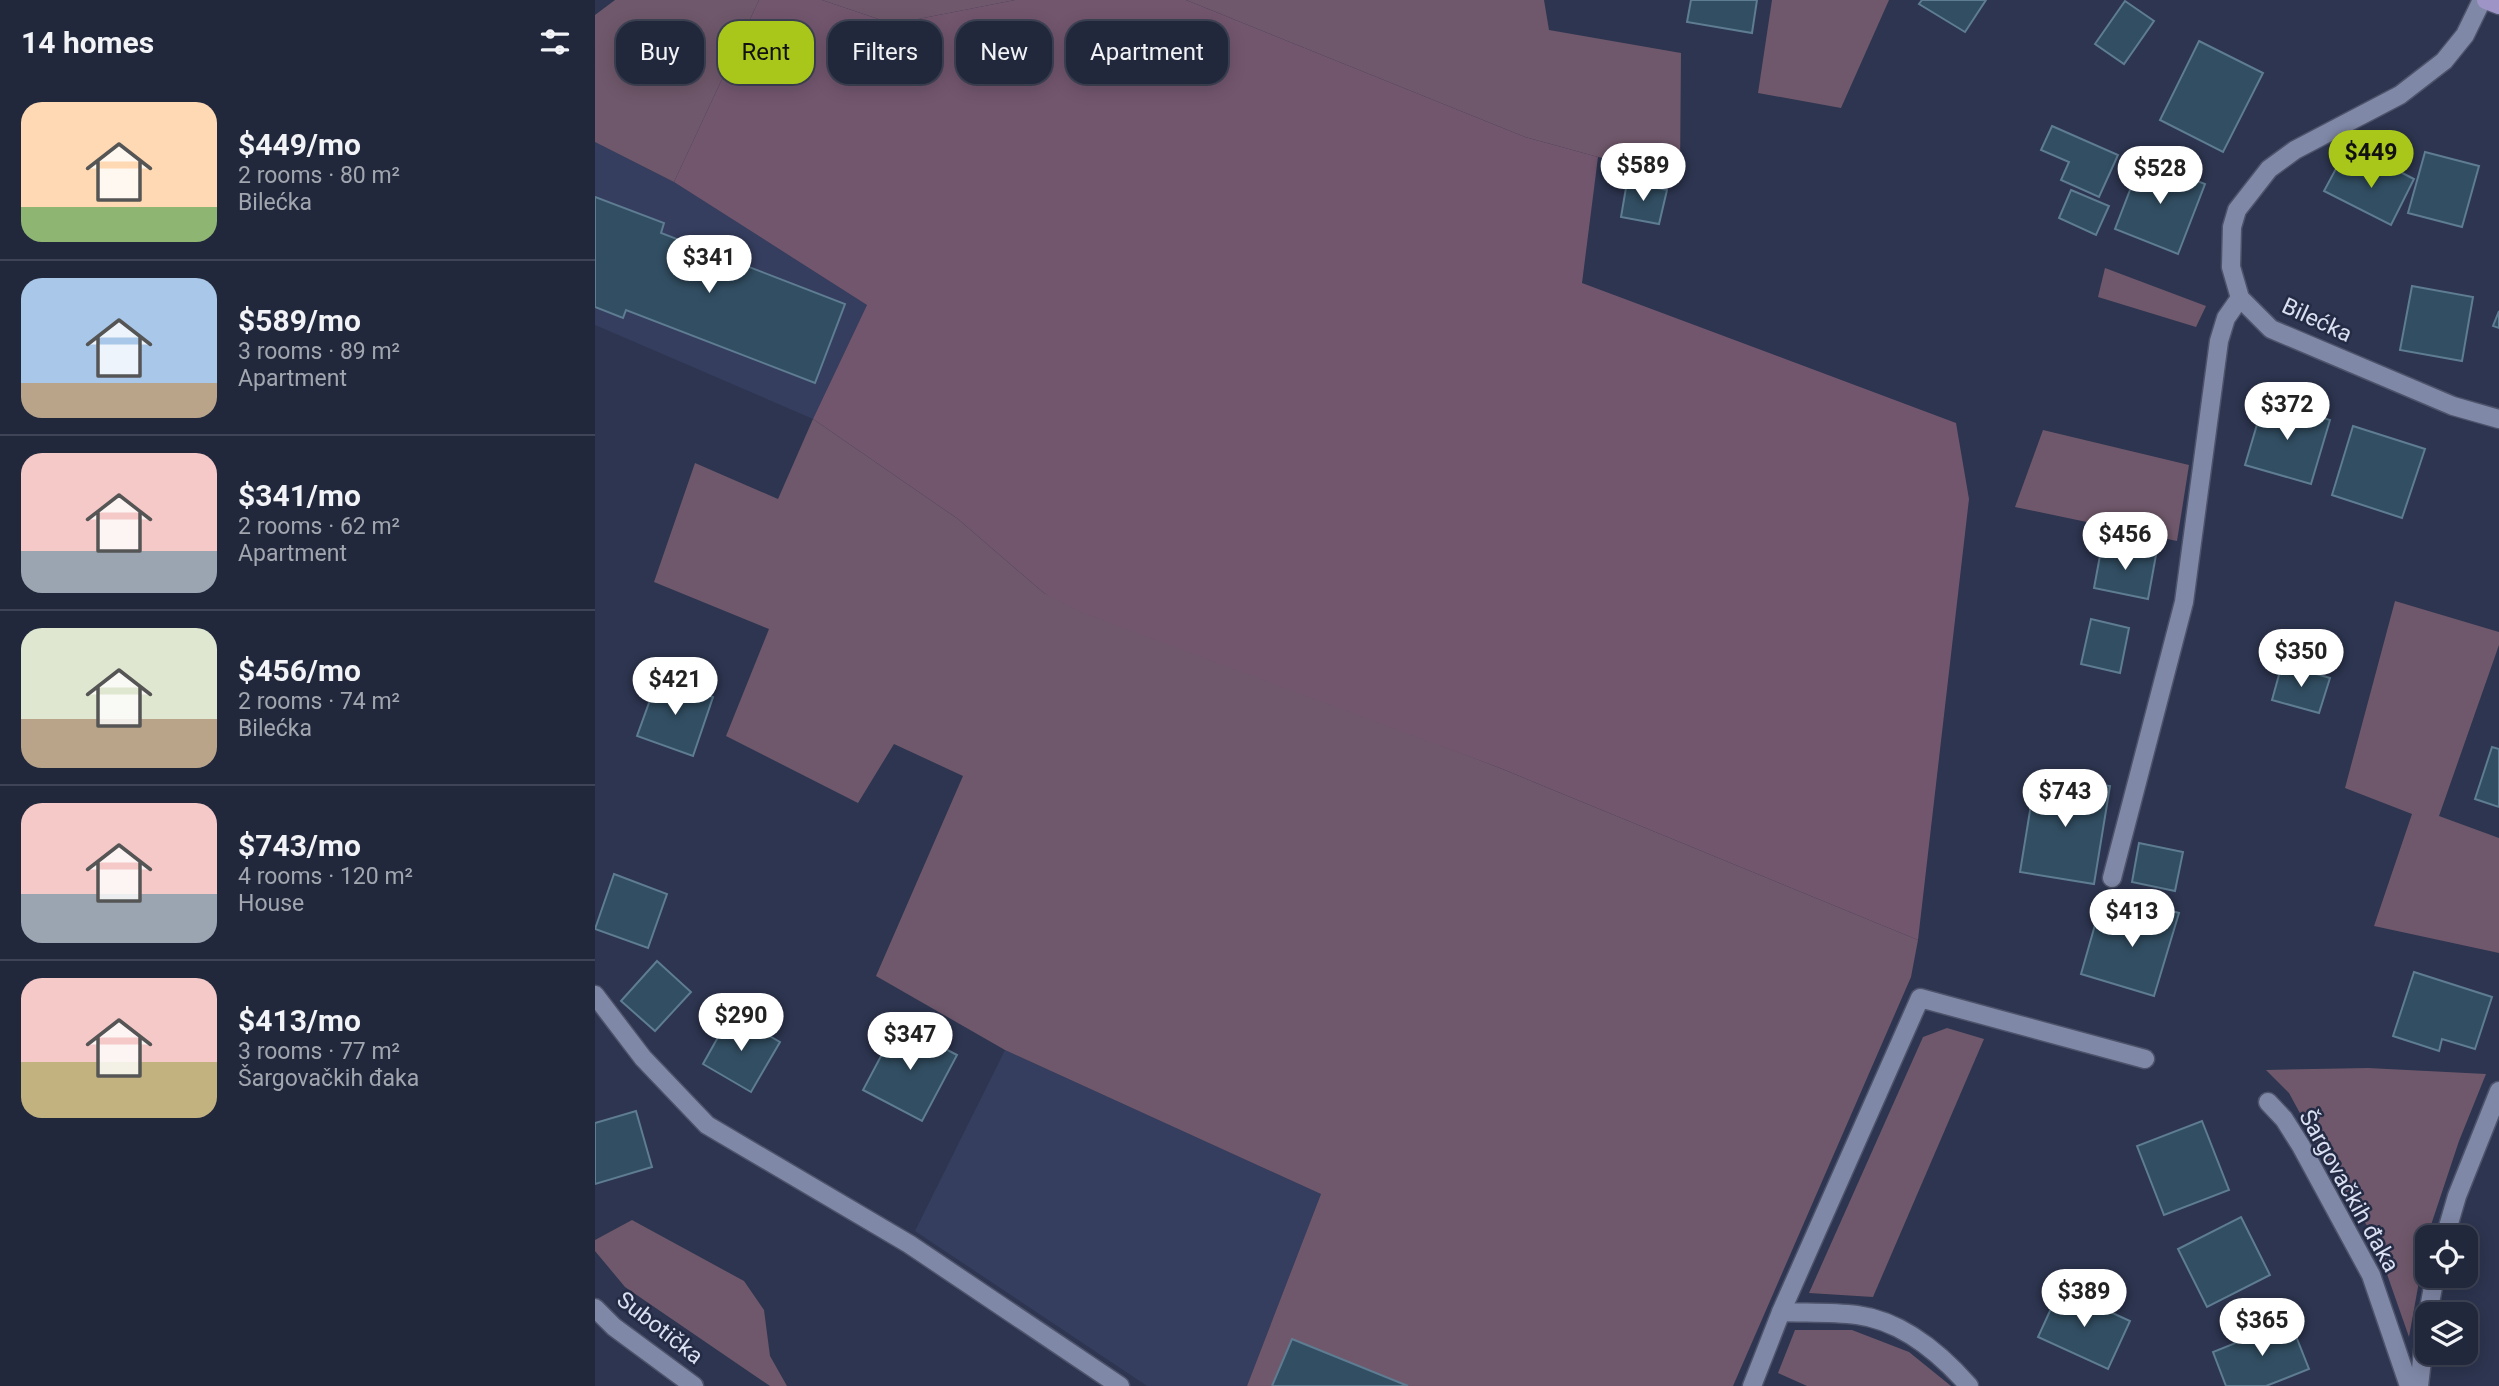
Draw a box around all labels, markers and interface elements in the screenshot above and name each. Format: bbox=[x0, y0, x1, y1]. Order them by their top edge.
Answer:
chip: Buy bbox=[616, 21, 704, 84]
chip: Rent bbox=[718, 21, 814, 84]
chip: Filters bbox=[828, 21, 942, 84]
chip: New bbox=[956, 21, 1052, 84]
chip: Apartment bbox=[1066, 21, 1228, 84]
icon: filters bbox=[536, 23, 574, 61]
text: 14 homes bbox=[21, 25, 154, 60]
text: $449/mo bbox=[238, 127, 361, 162]
icon: home bbox=[77, 130, 161, 214]
pin: $449 bbox=[2330, 130, 2412, 190]
text: $449 bbox=[2345, 139, 2397, 166]
pin: $589 bbox=[1602, 144, 1684, 203]
pin: $528 bbox=[2119, 146, 2201, 206]
text: $589 bbox=[1617, 152, 1669, 179]
text: $528 bbox=[2134, 155, 2186, 182]
text: 2 rooms · 80 m² bbox=[238, 162, 400, 189]
text: Bilećka bbox=[238, 189, 312, 216]
pin: $341 bbox=[668, 236, 750, 295]
text: $341 bbox=[683, 244, 735, 271]
street label: Bilećka bbox=[2278, 292, 2356, 348]
text: $589/mo bbox=[238, 303, 361, 338]
icon: home bbox=[77, 306, 161, 390]
text: 3 rooms · 89 m² bbox=[238, 338, 400, 365]
text: Apartment bbox=[238, 365, 347, 392]
pin: $372 bbox=[2246, 382, 2328, 442]
text: $372 bbox=[2261, 391, 2313, 418]
text: $341/mo bbox=[238, 478, 361, 513]
icon: home bbox=[77, 481, 161, 565]
pin: $456 bbox=[2084, 512, 2166, 572]
text: 2 rooms · 62 m² bbox=[238, 513, 400, 540]
text: $456 bbox=[2099, 521, 2151, 548]
text: Apartment bbox=[238, 540, 347, 567]
pin: $350 bbox=[2260, 630, 2342, 689]
text: $350 bbox=[2275, 638, 2327, 665]
text: $456/mo bbox=[238, 653, 361, 688]
icon: home bbox=[77, 656, 161, 740]
pin: $421 bbox=[634, 658, 716, 717]
text: $421 bbox=[649, 666, 701, 693]
text: 2 rooms · 74 m² bbox=[238, 688, 400, 715]
text: Bilećka bbox=[238, 715, 312, 742]
pin: $743 bbox=[2024, 770, 2106, 829]
text: $743 bbox=[2039, 778, 2091, 805]
text: $743/mo bbox=[238, 828, 361, 863]
icon: home bbox=[77, 831, 161, 915]
text: 4 rooms · 120 m² bbox=[238, 863, 413, 890]
text: House bbox=[238, 890, 304, 917]
pin: $413 bbox=[2091, 890, 2173, 949]
text: $413 bbox=[2106, 898, 2158, 925]
pin: $290 bbox=[700, 993, 782, 1053]
text: $290 bbox=[715, 1002, 767, 1029]
text: $413/mo bbox=[238, 1003, 361, 1038]
icon: home bbox=[77, 1006, 161, 1090]
pin: $347 bbox=[869, 1012, 951, 1072]
text: $347 bbox=[884, 1021, 936, 1048]
text: 3 rooms · 77 m² bbox=[238, 1038, 400, 1065]
text: Šargovačkih đaka bbox=[238, 1065, 419, 1092]
street label: Šargovačkih đaka bbox=[2293, 1105, 2406, 1277]
map controls bbox=[2415, 1225, 2478, 1365]
button: locate bbox=[2415, 1225, 2478, 1288]
pin: $389 bbox=[2043, 1270, 2125, 1329]
text: $389 bbox=[2058, 1278, 2110, 1305]
street label: Subotička bbox=[612, 1286, 708, 1370]
pin: $365 bbox=[2221, 1298, 2303, 1358]
button: layers bbox=[2415, 1302, 2478, 1365]
text: $365 bbox=[2236, 1307, 2288, 1334]

